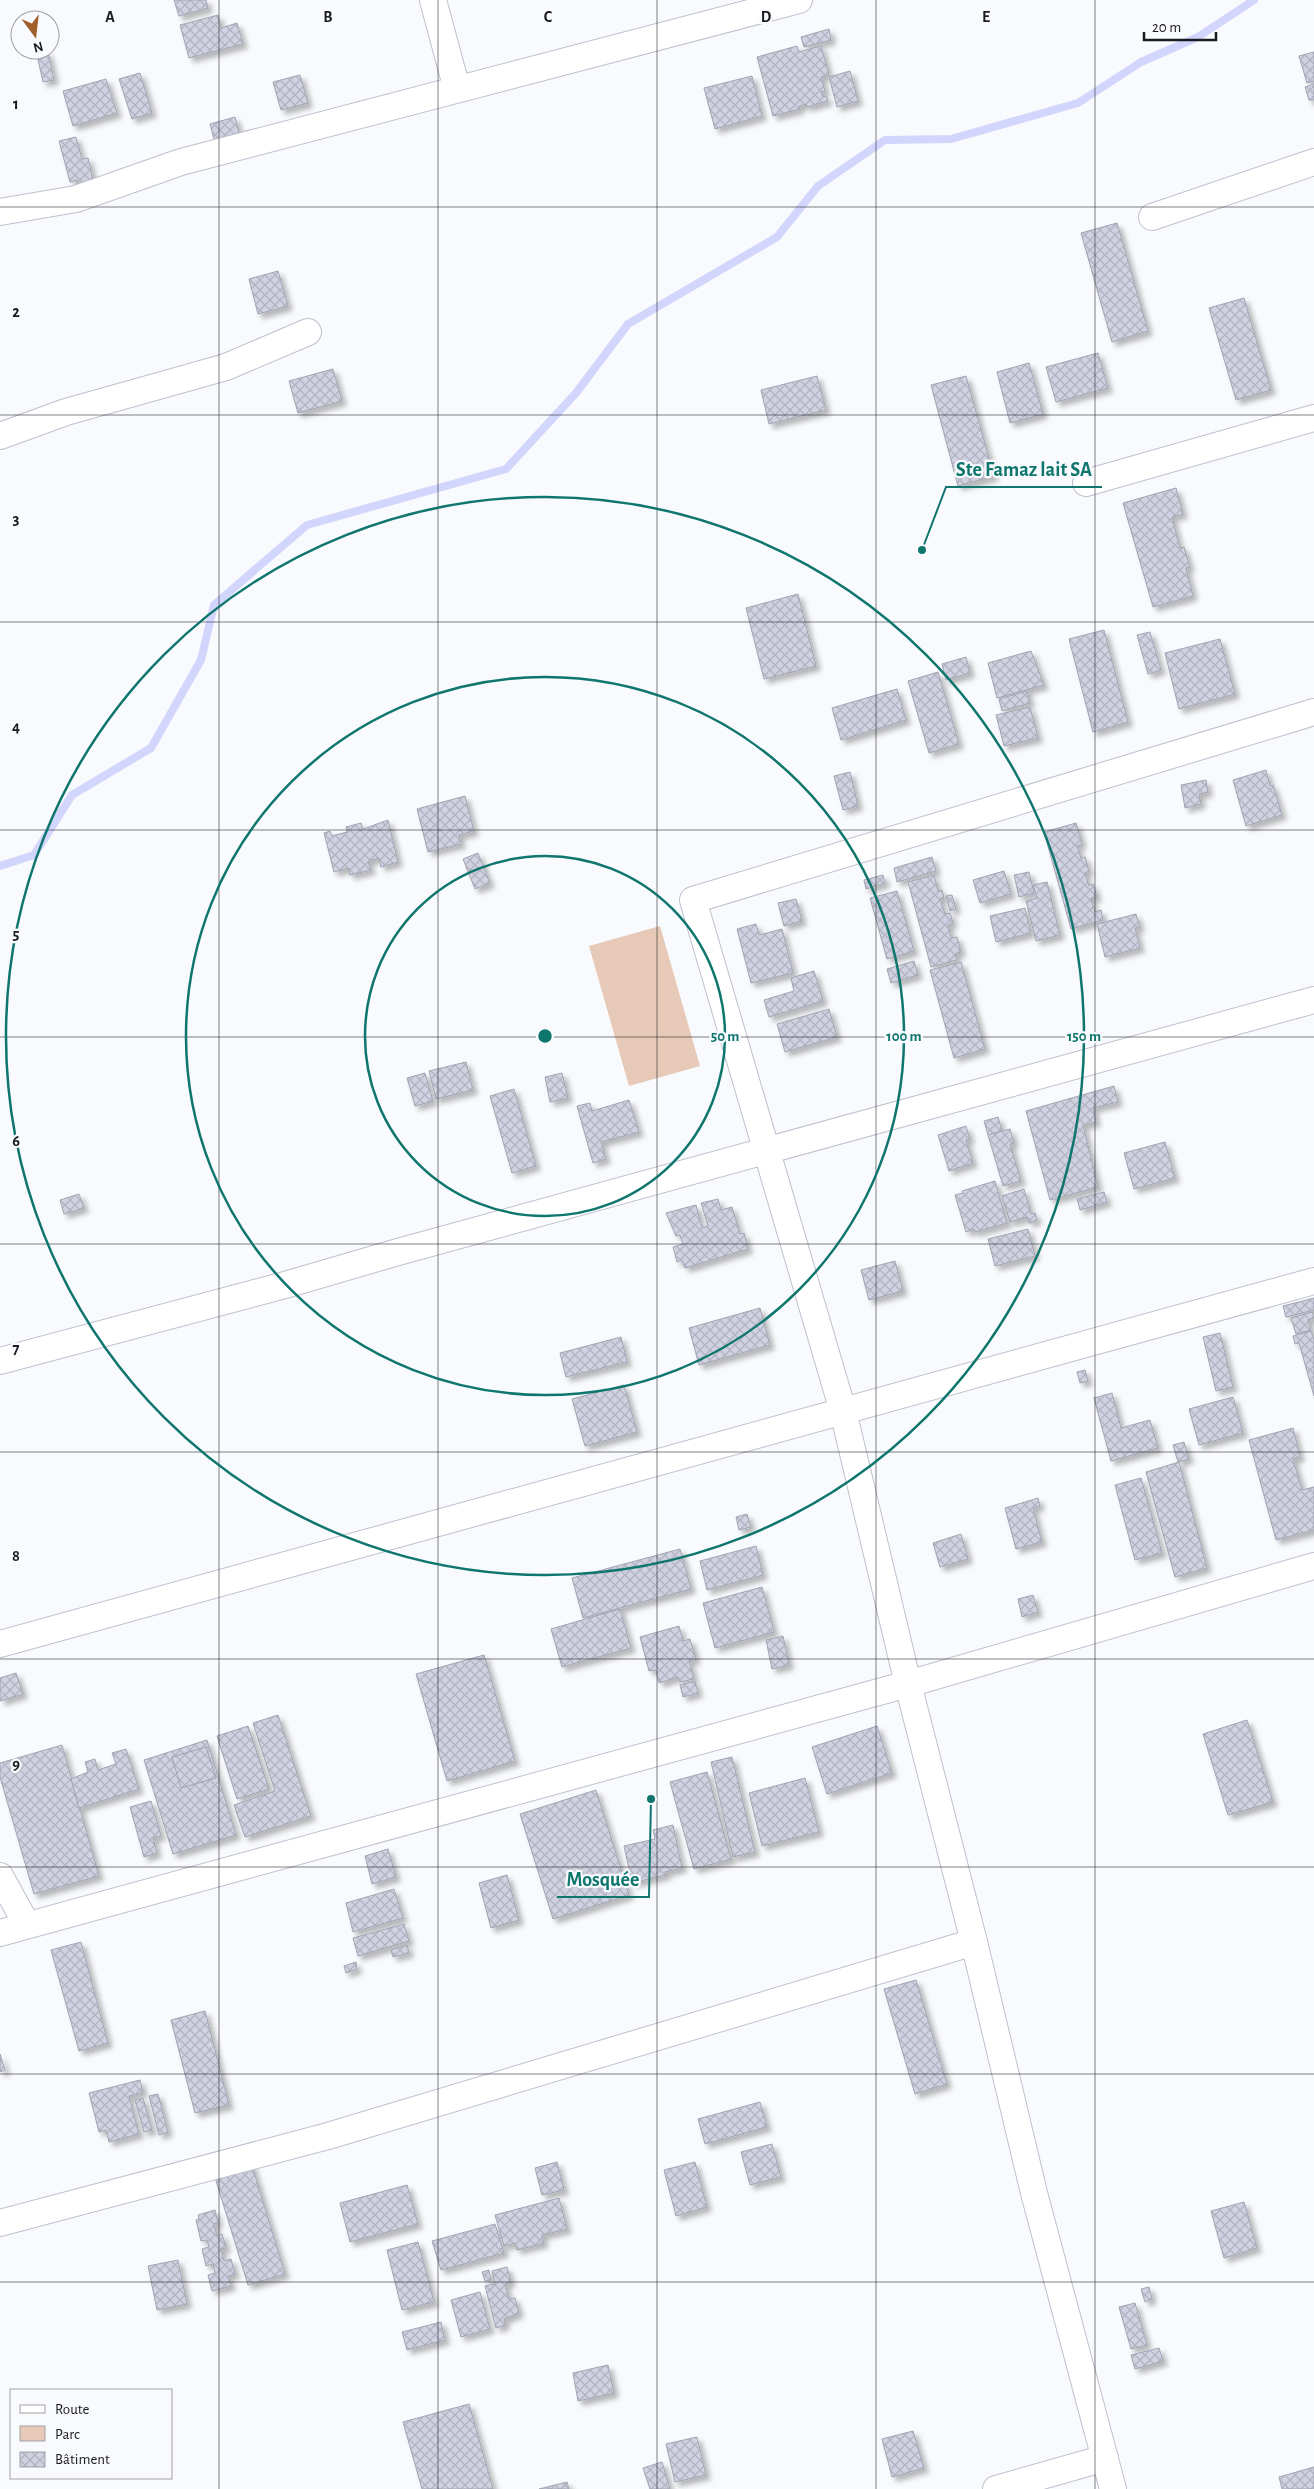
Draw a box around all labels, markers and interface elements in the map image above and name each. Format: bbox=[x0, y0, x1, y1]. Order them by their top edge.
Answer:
text: A bbox=[105, 9, 115, 25]
text: B bbox=[323, 9, 333, 25]
text: C bbox=[544, 9, 553, 25]
text: D bbox=[761, 9, 772, 25]
text: E bbox=[982, 9, 990, 25]
north arrow bbox=[10, 10, 60, 60]
scale bar bbox=[1144, 10, 1216, 42]
text: 20 m bbox=[1152, 20, 1181, 35]
text: N bbox=[32, 39, 45, 55]
text: 1 bbox=[13, 96, 19, 112]
text: 2 bbox=[12, 304, 20, 320]
callout: Ste Famaz lait SA bbox=[946, 452, 1102, 487]
text: Ste Famaz lait SA bbox=[956, 460, 1092, 480]
text: 3 bbox=[13, 511, 20, 527]
text: 4 bbox=[12, 719, 20, 735]
text: 5 bbox=[13, 926, 20, 942]
centre of rings bbox=[536, 1027, 554, 1045]
text: 50 m bbox=[711, 1029, 739, 1044]
text: 100 m bbox=[886, 1029, 922, 1044]
text: 150 m bbox=[1067, 1029, 1101, 1044]
text: 6 bbox=[12, 1133, 20, 1149]
text: 7 bbox=[13, 1341, 20, 1357]
text: 8 bbox=[12, 1548, 20, 1564]
text: 9 bbox=[12, 1756, 20, 1772]
callout: Mosquée bbox=[557, 1862, 649, 1897]
text: Mosquée bbox=[567, 1870, 639, 1890]
legend bbox=[10, 2389, 172, 2479]
text: Route bbox=[55, 2402, 89, 2417]
text: Parc bbox=[55, 2427, 80, 2442]
text: Bâtiment bbox=[55, 2452, 110, 2467]

